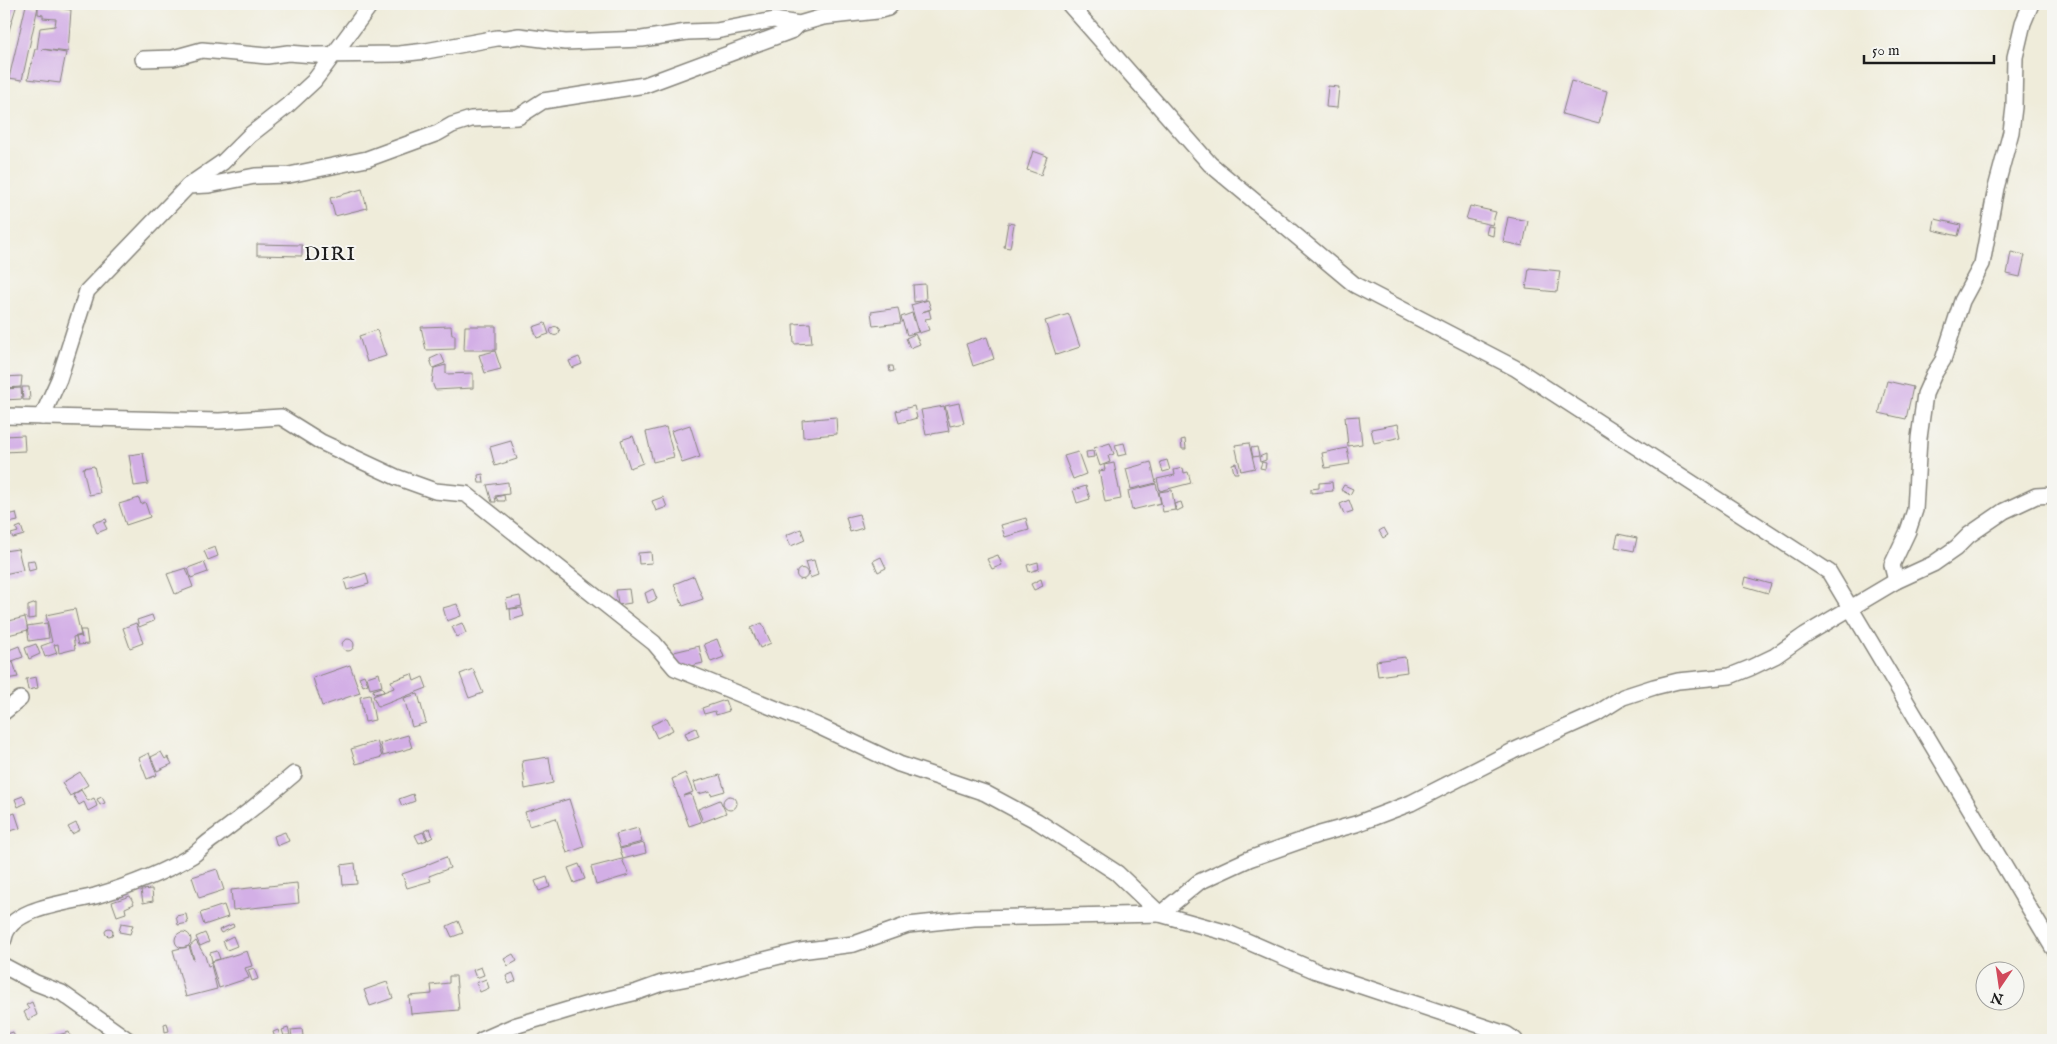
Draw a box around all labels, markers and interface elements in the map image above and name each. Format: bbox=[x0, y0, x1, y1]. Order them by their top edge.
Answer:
scale bar bbox=[1864, 32, 1994, 64]
text: 50 m bbox=[1872, 41, 1900, 60]
district label: DIRI bbox=[304, 242, 356, 267]
north arrow bbox=[1974, 962, 2024, 1012]
text: N bbox=[1989, 988, 2006, 1008]

